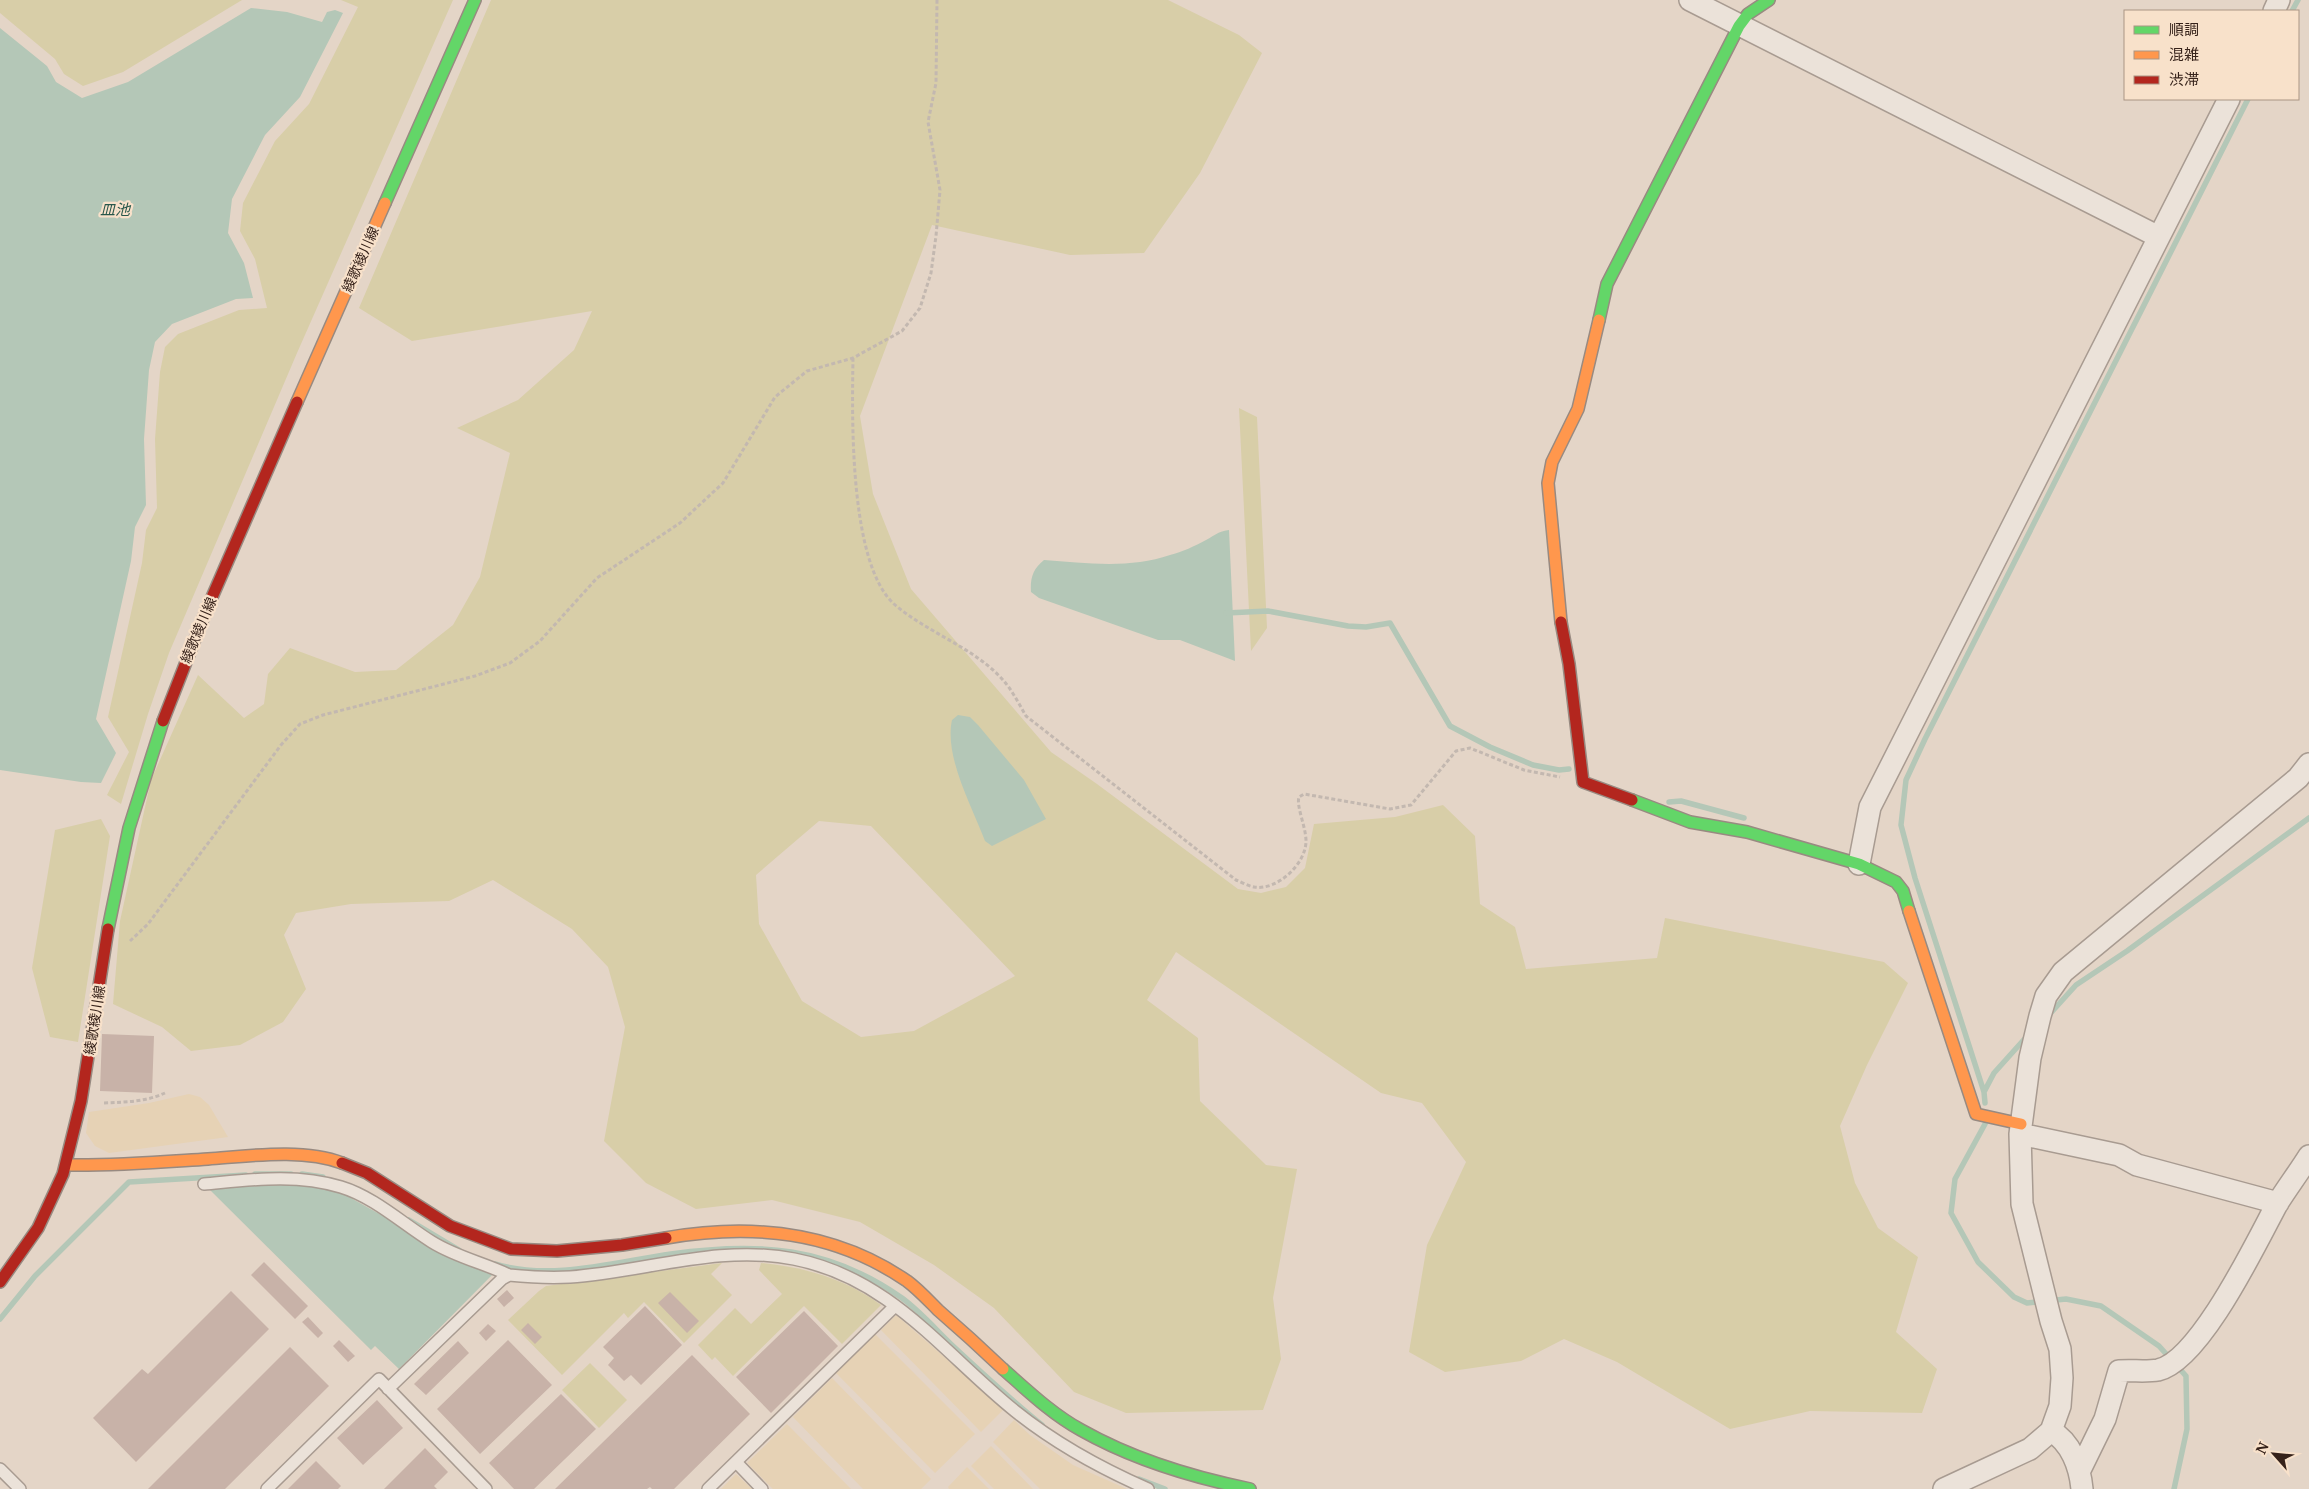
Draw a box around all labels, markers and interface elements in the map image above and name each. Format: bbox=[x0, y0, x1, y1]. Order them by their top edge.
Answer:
legend bbox=[2124, 10, 2299, 100]
text: 順調 bbox=[2169, 19, 2199, 39]
text: 混雑 bbox=[2169, 44, 2199, 64]
text: 渋滞 bbox=[2169, 69, 2199, 89]
water label: 皿池 bbox=[100, 199, 132, 219]
street label: 綾歌綾川線 bbox=[337, 223, 383, 295]
street label: 綾歌綾川線 bbox=[176, 594, 220, 666]
street label: 綾歌綾川線 bbox=[79, 984, 109, 1056]
north arrow bbox=[2249, 1429, 2299, 1479]
text: N bbox=[2251, 1439, 2273, 1457]

